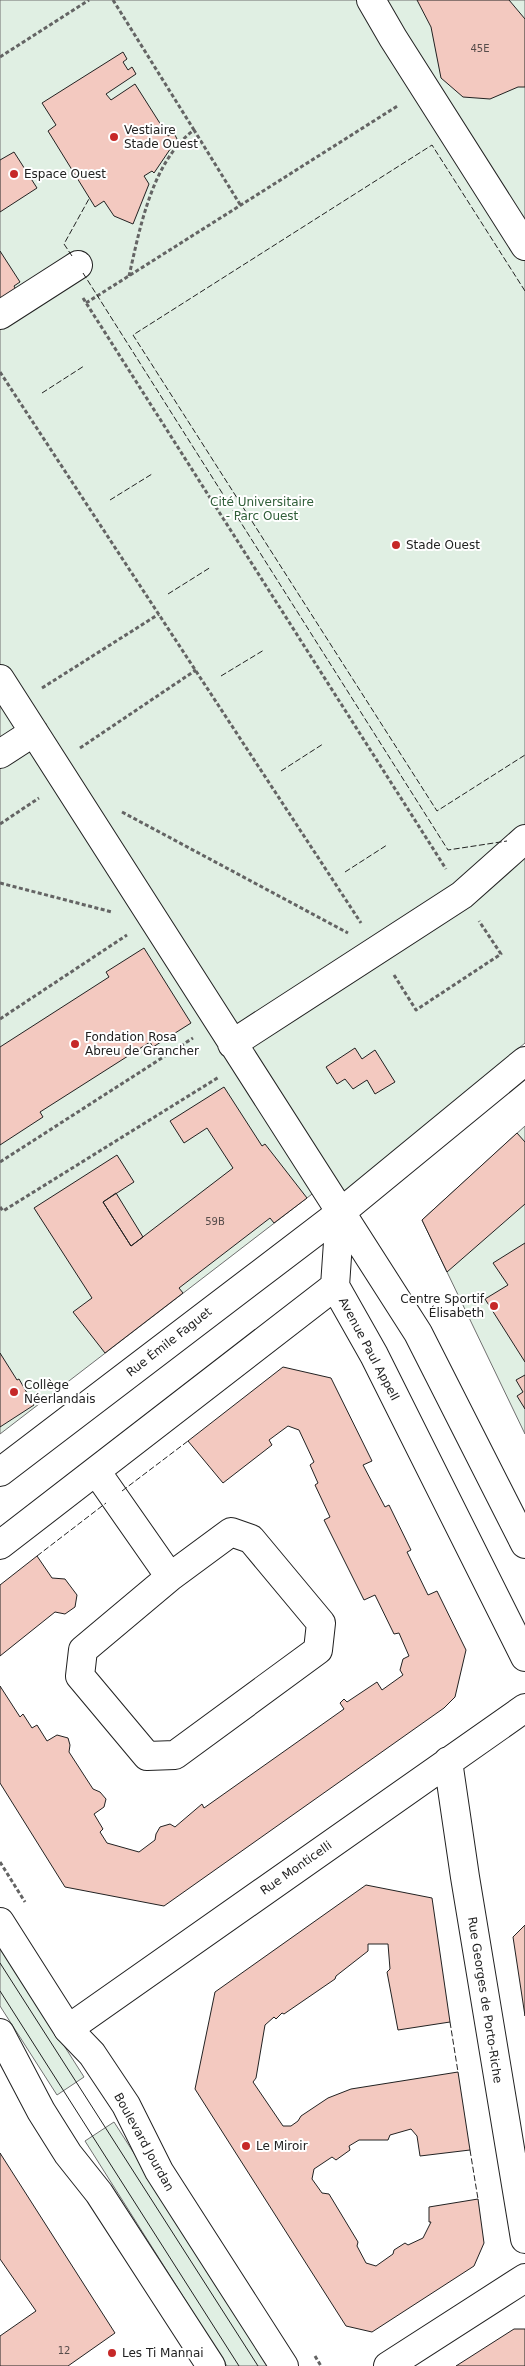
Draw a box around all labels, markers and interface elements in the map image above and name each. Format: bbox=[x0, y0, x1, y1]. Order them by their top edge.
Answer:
house number: 45E bbox=[470, 43, 490, 54]
place label: Vestiaire Stade Ouest bbox=[124, 123, 198, 151]
marker: Vestiaire Stade Ouest bbox=[108, 131, 120, 143]
place label: Espace Ouest bbox=[24, 167, 106, 181]
marker: Espace Ouest bbox=[8, 168, 20, 180]
park label: Cité Universitaire - Parc Ouest bbox=[210, 495, 314, 523]
place label: Stade Ouest bbox=[406, 538, 480, 552]
marker: Stade Ouest bbox=[390, 539, 402, 551]
place label: Fondation Rosa Abreu de Grancher bbox=[85, 1030, 199, 1058]
marker: Fondation Rosa Abreu de Grancher bbox=[69, 1038, 81, 1050]
house number: 59B bbox=[205, 1216, 225, 1227]
place label: Centre Sportif Élisabeth bbox=[400, 1292, 485, 1320]
street label: Avenue Paul Appell bbox=[336, 1295, 402, 1403]
marker: Centre Sportif Élisabeth bbox=[488, 1300, 500, 1312]
street label: Rue Émile Faguet bbox=[123, 1303, 215, 1380]
place label: Collège Néerlandais bbox=[24, 1378, 96, 1406]
marker: Collège Néerlandais bbox=[8, 1386, 20, 1398]
street label: Rue Monticelli bbox=[258, 1838, 334, 1898]
street label: Rue Georges de Porto-Riche bbox=[465, 1916, 505, 2084]
street label: Boulevard Jourdan bbox=[111, 2090, 177, 2194]
place label: Le Miroir bbox=[256, 2139, 308, 2153]
marker: Le Miroir bbox=[240, 2140, 252, 2152]
house number: 12 bbox=[58, 2345, 70, 2356]
place label: Les Ti Mannai bbox=[122, 2346, 204, 2360]
marker: Les Ti Mannai bbox=[106, 2347, 118, 2359]

